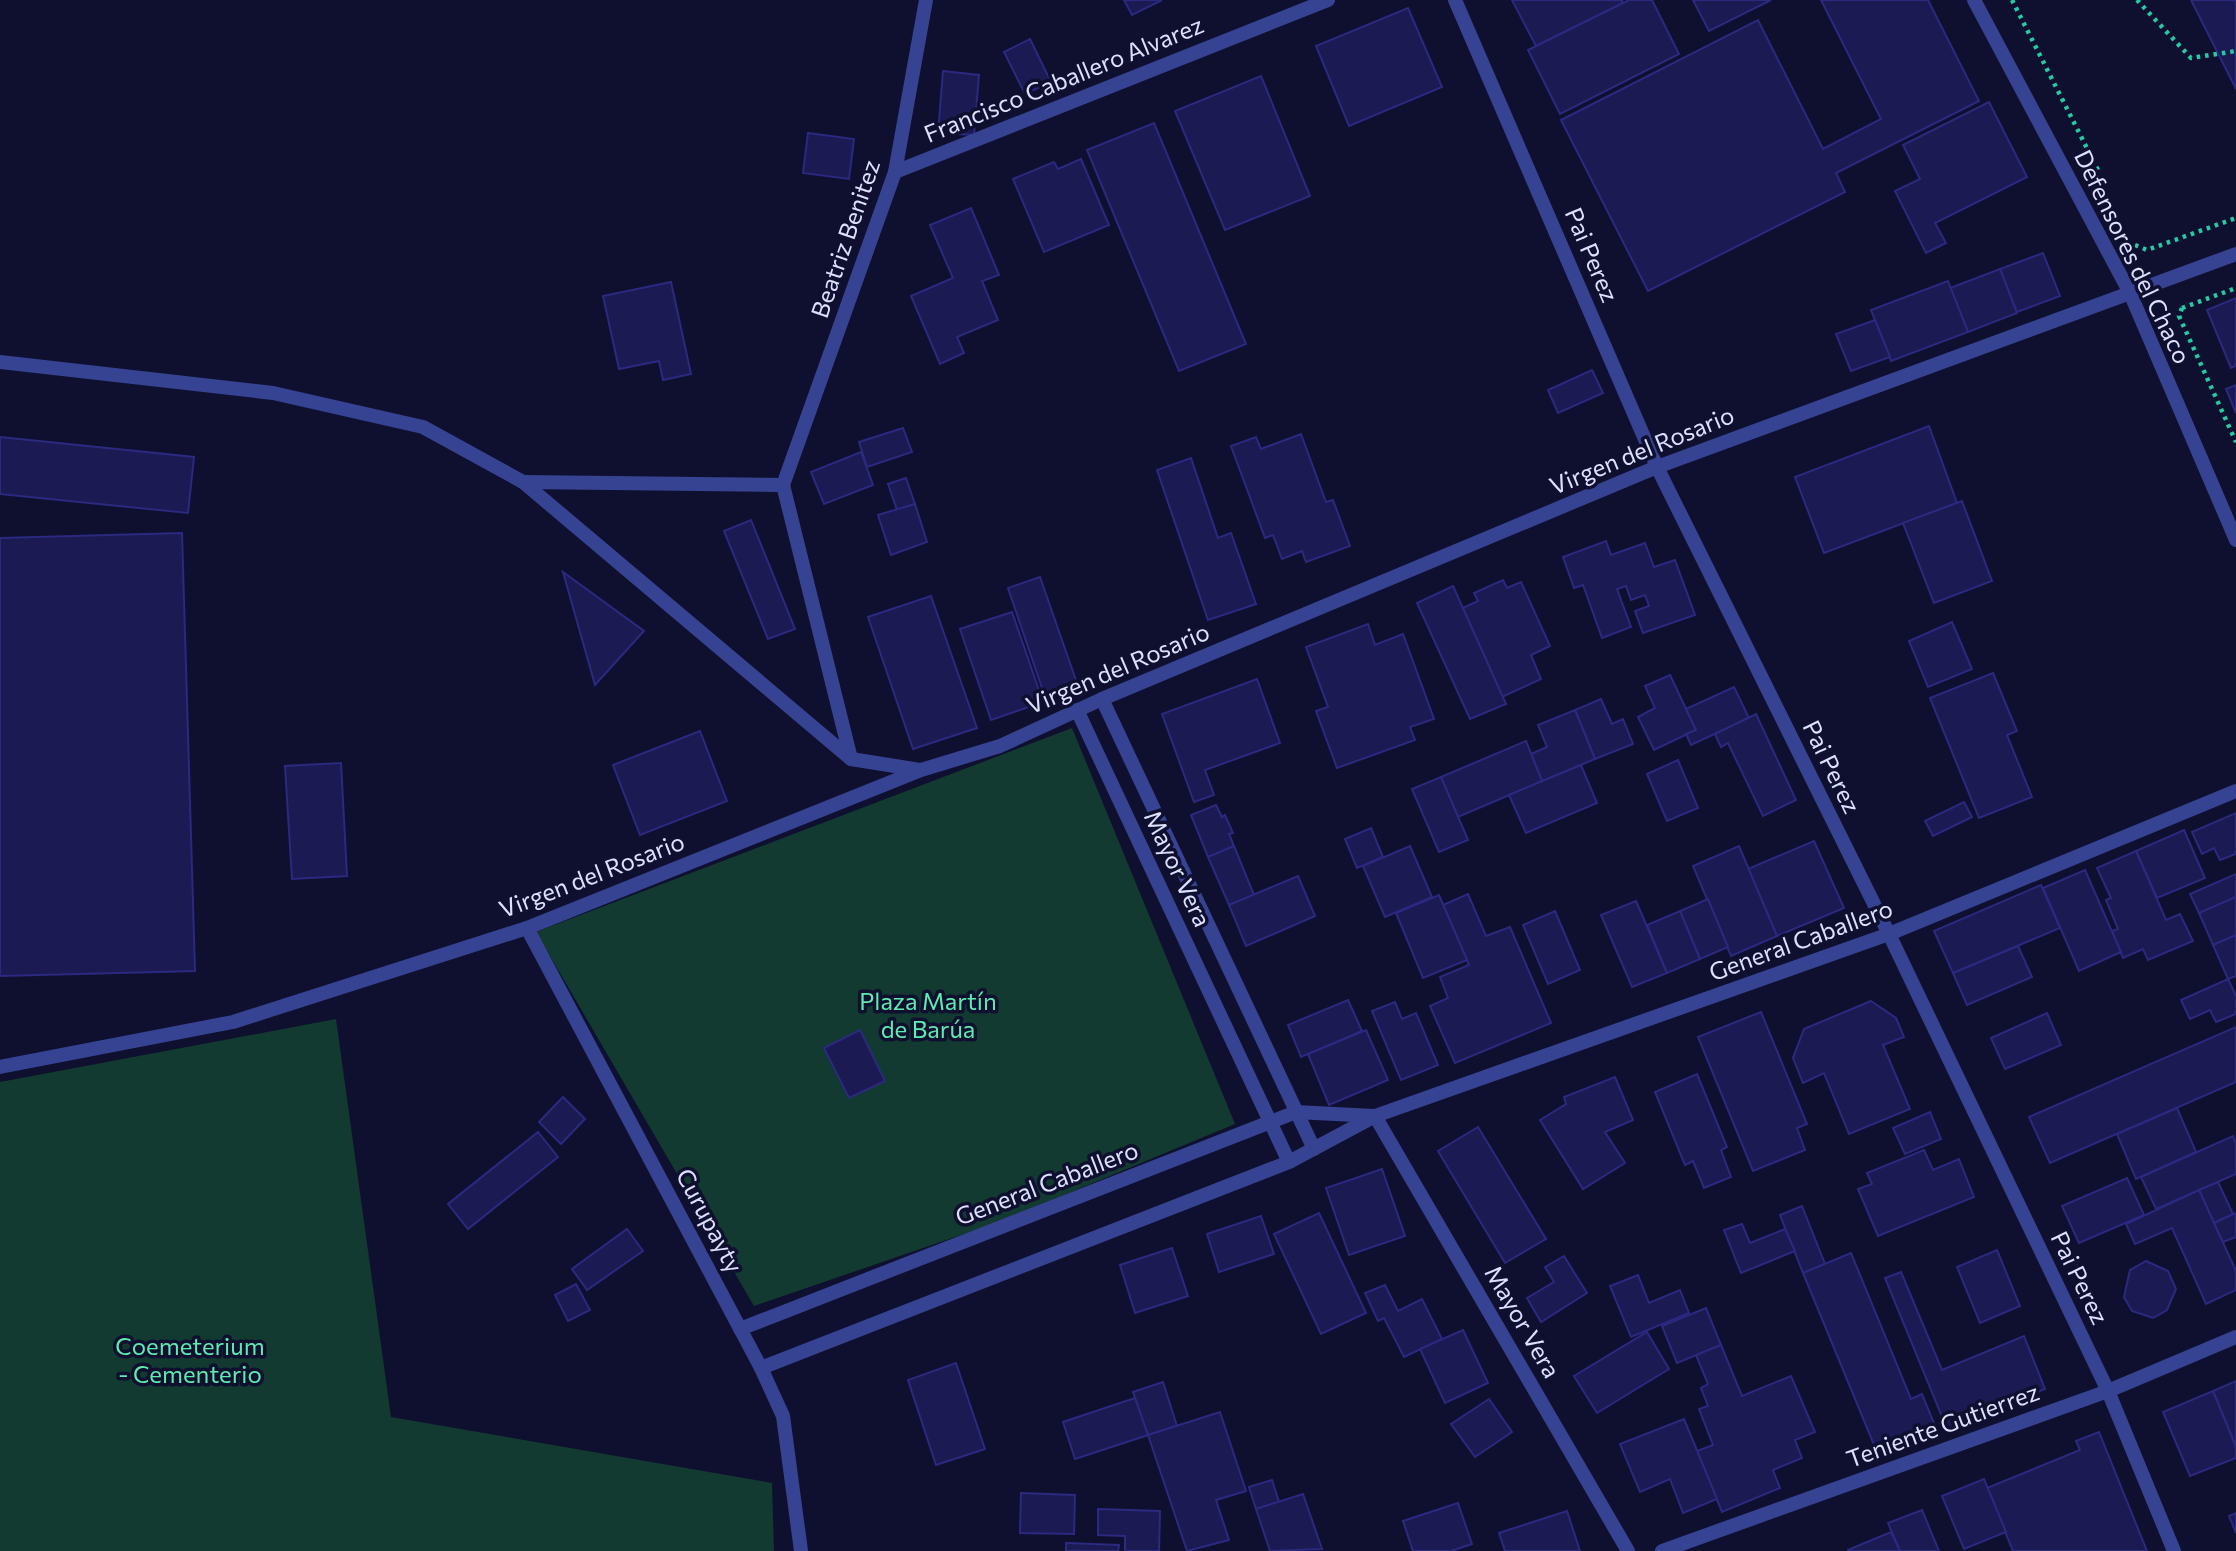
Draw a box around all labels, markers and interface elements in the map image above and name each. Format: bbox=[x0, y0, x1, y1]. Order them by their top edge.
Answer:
street label: Francisco Caballero Alvarez bbox=[920, 9, 1207, 148]
street label: Defensores del Chaco bbox=[2069, 145, 2198, 368]
street label: Beatriz Benitez bbox=[804, 156, 885, 321]
street label: Pai Perez bbox=[1560, 203, 1625, 306]
street label: Virgen del Rosario bbox=[1545, 399, 1738, 500]
street label: Virgen del Rosario bbox=[1021, 616, 1213, 719]
street label: Pai Perez bbox=[1798, 715, 1867, 817]
street label: Mayor Vera bbox=[1139, 806, 1218, 931]
street label: Virgen del Rosario bbox=[495, 826, 688, 923]
street label: General Caballero bbox=[1705, 893, 1896, 986]
park label: Plaza Martín de Barúa bbox=[859, 986, 997, 1043]
street label: General Caballero bbox=[951, 1134, 1142, 1231]
street label: Curupayty bbox=[671, 1163, 750, 1277]
street label: Pai Perez bbox=[2046, 1226, 2115, 1328]
street label: Mayor Vera bbox=[1480, 1260, 1567, 1383]
park label: Coemeterium - Cementerio bbox=[115, 1331, 265, 1388]
street label: Teniente Gutierrez bbox=[1842, 1376, 2043, 1473]

